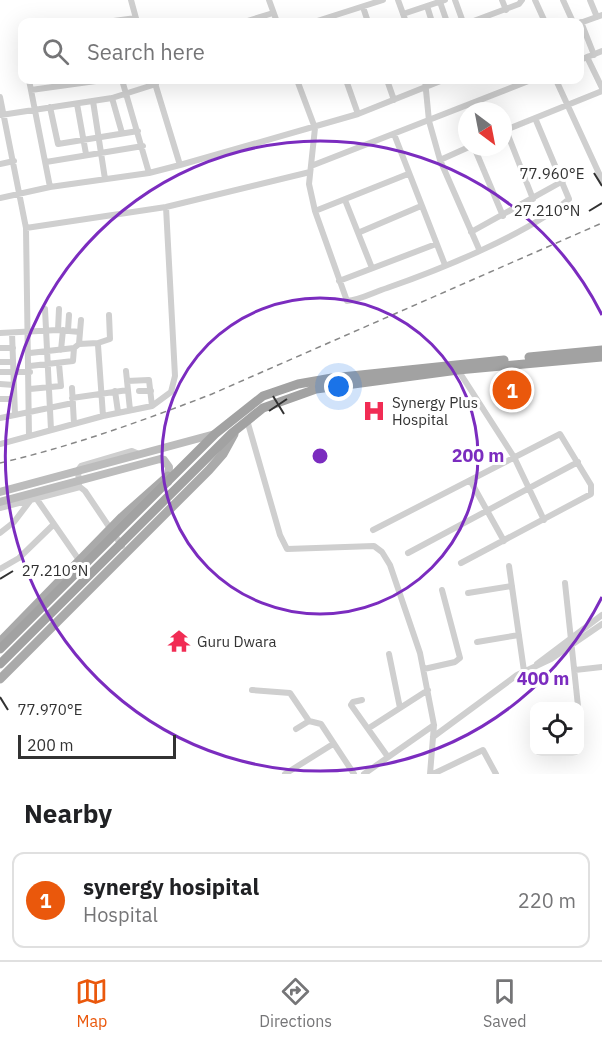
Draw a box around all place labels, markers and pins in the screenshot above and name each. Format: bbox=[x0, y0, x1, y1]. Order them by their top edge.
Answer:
pin: 1 bbox=[492, 368, 532, 412]
place label: Synergy Plus Hospital bbox=[392, 393, 478, 429]
hospital icon: Synergy Plus Hospital bbox=[361, 398, 387, 424]
centre of rings bbox=[310, 446, 330, 466]
temple icon: Guru Dwara bbox=[166, 628, 192, 654]
place label: Guru Dwara bbox=[197, 632, 276, 651]

